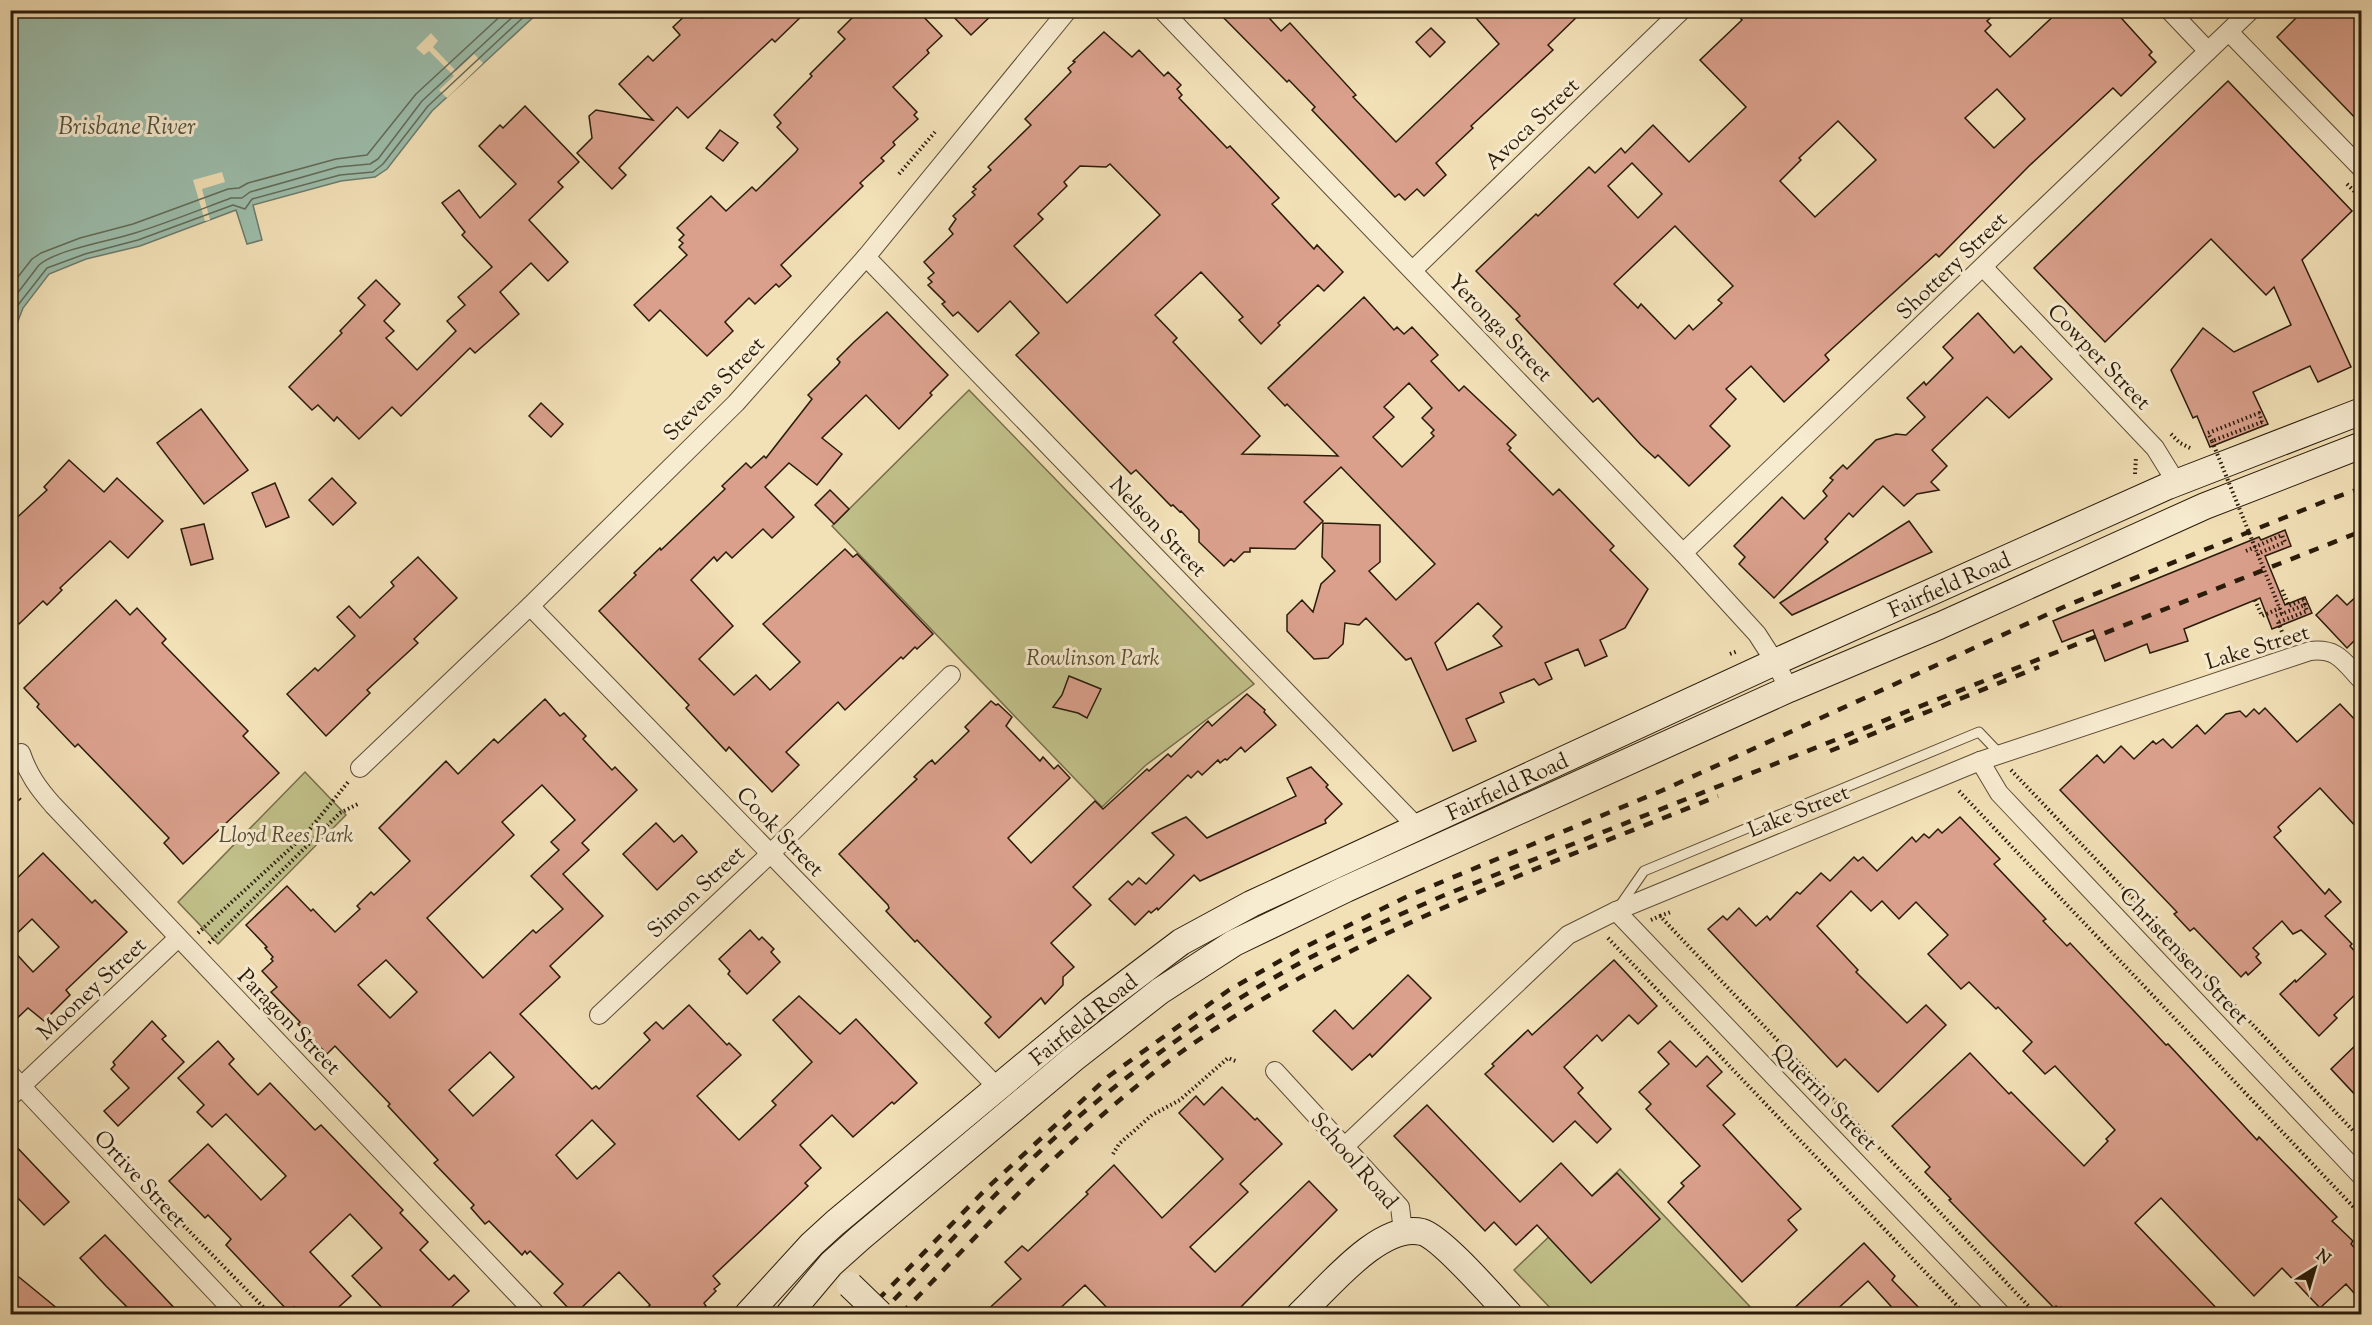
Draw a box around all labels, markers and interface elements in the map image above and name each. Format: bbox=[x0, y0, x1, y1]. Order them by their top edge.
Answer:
street label: Avoca Street bbox=[1478, 71, 1588, 179]
water label: Brisbane River bbox=[58, 111, 196, 145]
street label: Shottery Street bbox=[1890, 205, 2016, 329]
street label: Yeronga Street bbox=[1439, 268, 1559, 391]
street label: Cowper Street bbox=[2039, 298, 2157, 419]
street label: Stevens Street bbox=[657, 330, 774, 450]
street label: Nelson Street bbox=[1101, 471, 1213, 586]
street label: Fairfield Road bbox=[1884, 545, 2017, 628]
street label: Lake Street bbox=[2202, 618, 2314, 680]
park label: Rowlinson Park bbox=[1026, 644, 1160, 676]
street label: Fairfield Road bbox=[1442, 747, 1574, 831]
street label: Lake Street bbox=[1744, 778, 1855, 848]
street label: Cook Street bbox=[728, 781, 830, 886]
park label: Lloyd Rees Park bbox=[219, 821, 354, 853]
street label: Simon Street bbox=[641, 839, 754, 947]
street label: Christensen Street bbox=[2110, 881, 2255, 1033]
street label: Mooney Street bbox=[31, 931, 155, 1049]
street label: Paragon Street bbox=[229, 963, 347, 1084]
street label: Fairfield Road bbox=[1024, 968, 1146, 1075]
street label: Querrin Street bbox=[1764, 1037, 1884, 1159]
street label: School Road bbox=[1301, 1106, 1404, 1218]
street label: Ortive Street bbox=[85, 1124, 193, 1236]
north arrow bbox=[2285, 1238, 2345, 1298]
text: N bbox=[2310, 1245, 2335, 1271]

